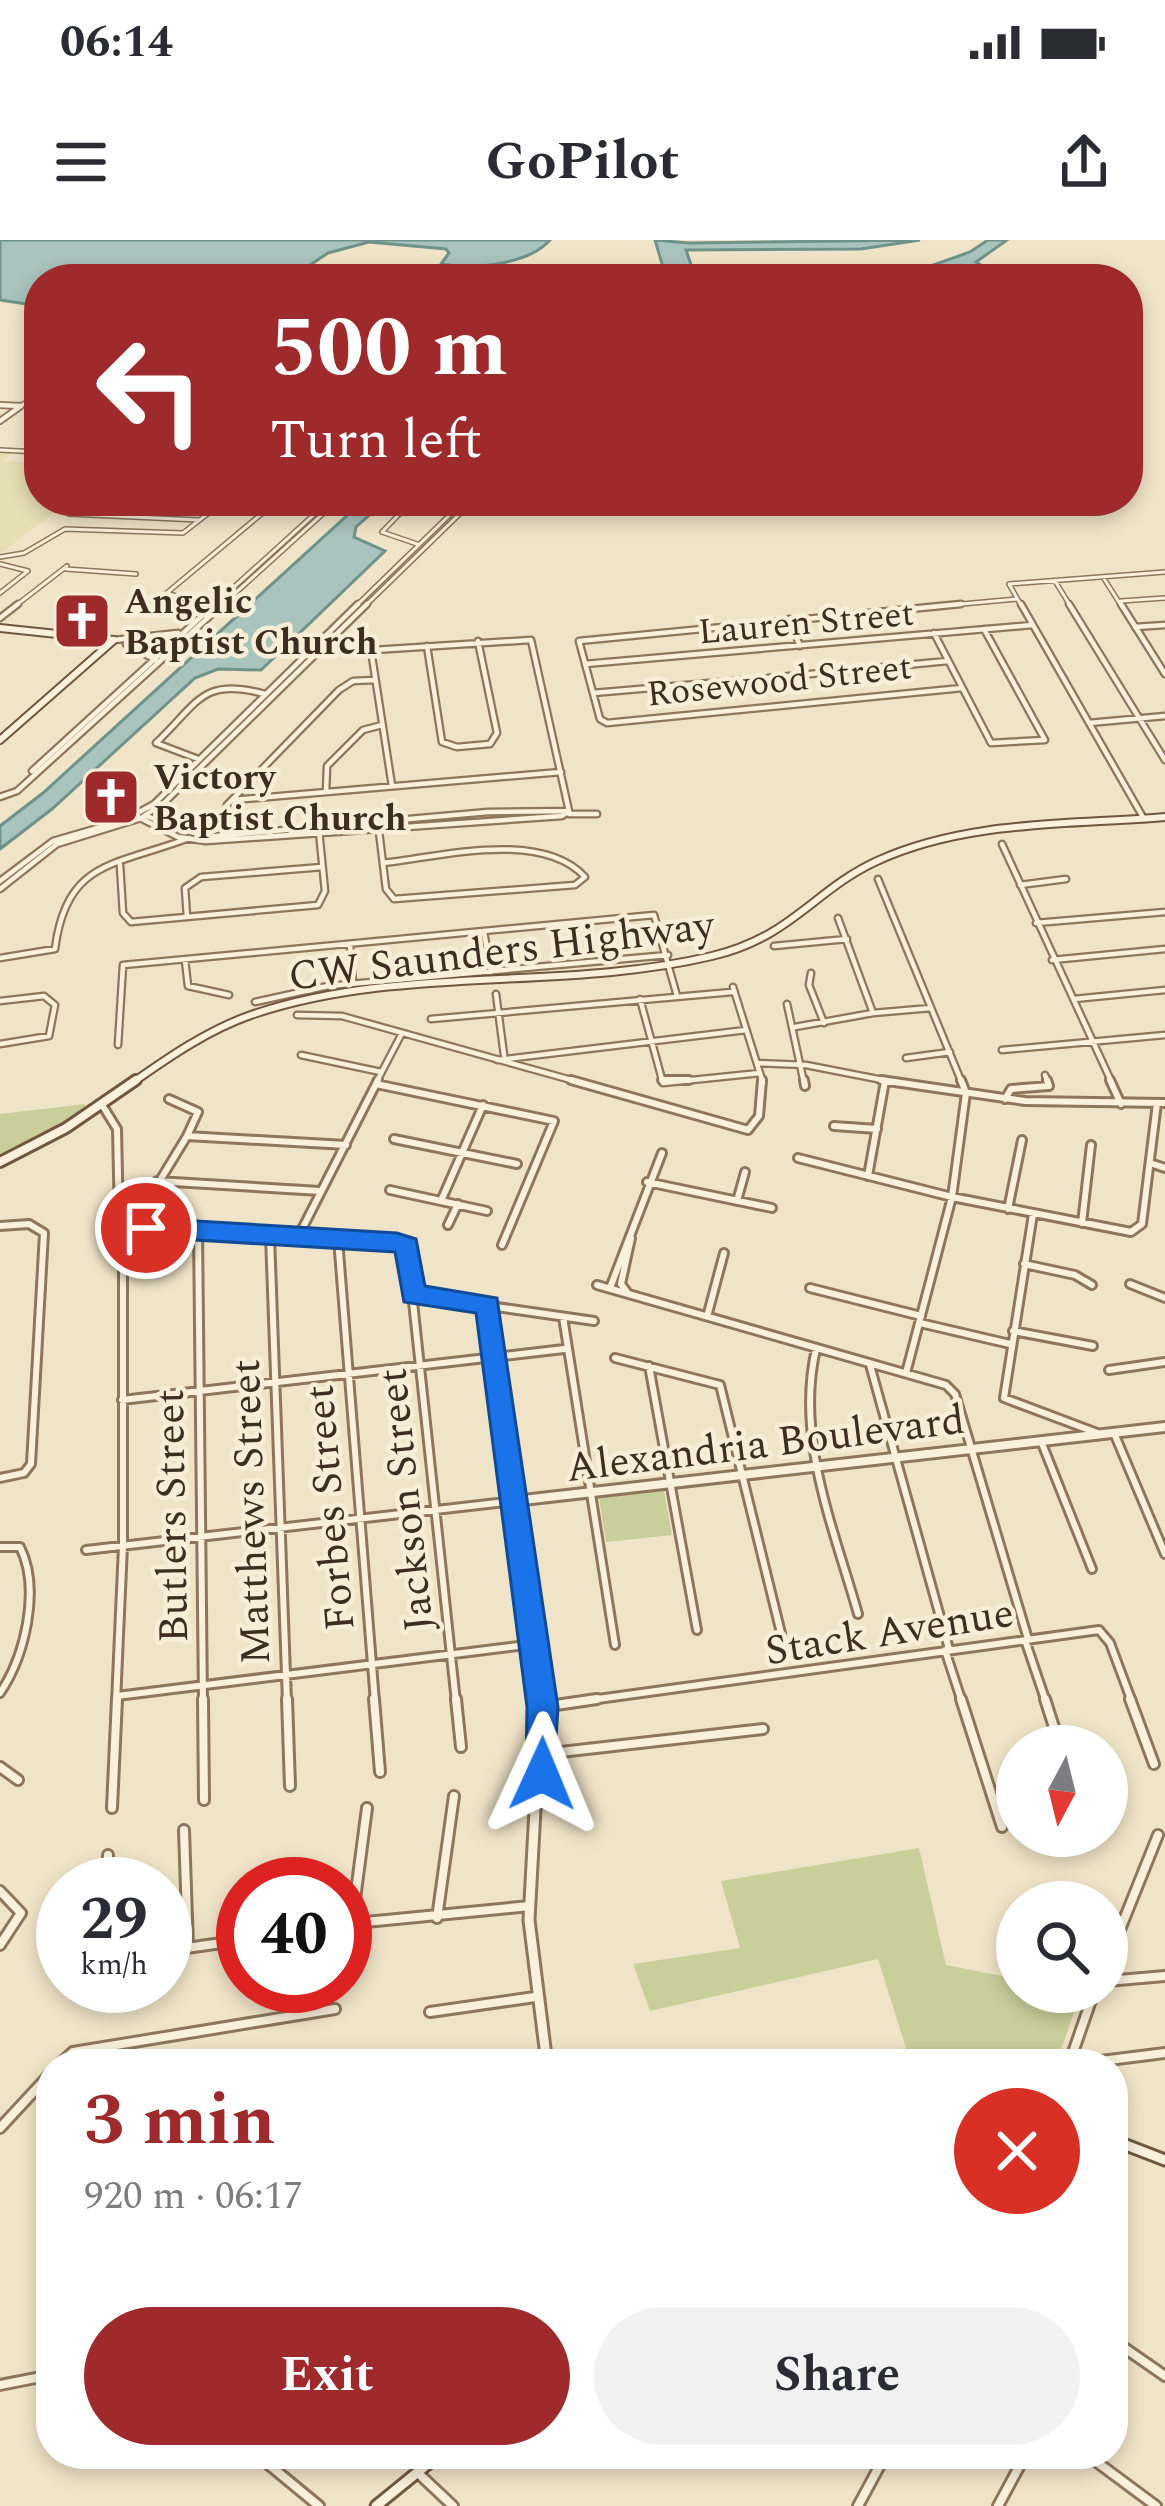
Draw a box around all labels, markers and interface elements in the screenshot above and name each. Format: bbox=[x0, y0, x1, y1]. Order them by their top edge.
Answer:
text: 06:14 bbox=[60, 8, 173, 77]
text: GoPilot bbox=[486, 121, 679, 203]
icon: menu bbox=[48, 129, 114, 195]
icon: share bbox=[1051, 129, 1117, 195]
text: 500 m bbox=[270, 285, 508, 413]
icon: left bbox=[72, 312, 228, 468]
text: Turn left bbox=[270, 400, 482, 482]
place label: Angelic Baptist Church bbox=[124, 575, 378, 671]
street label: Lauren Street bbox=[696, 587, 917, 660]
church icon: Angelic Baptist Church bbox=[51, 590, 113, 652]
street label: Rosewood Street bbox=[644, 640, 914, 723]
place label: Victory Baptist Church bbox=[153, 751, 407, 847]
church icon: Victory Baptist Church bbox=[80, 766, 142, 828]
street label: CW Saunders Highway bbox=[285, 894, 720, 1009]
pin bbox=[95, 1177, 197, 1279]
icon: arrive bbox=[113, 1195, 179, 1261]
street label: Matthews Street bbox=[215, 1358, 288, 1666]
street label: Jackson Street bbox=[361, 1365, 452, 1634]
street label: Forbes Street bbox=[288, 1382, 373, 1633]
street label: Butlers Street bbox=[139, 1388, 206, 1644]
street label: Alexandria Boulevard bbox=[562, 1389, 968, 1500]
street label: Stack Avenue bbox=[761, 1582, 1018, 1683]
position arrow bbox=[479, 1711, 605, 1837]
north arrow bbox=[996, 1725, 1128, 1857]
map controls bbox=[996, 1725, 1128, 2013]
speed limit sign: 40 bbox=[216, 1857, 372, 2013]
text: 29 bbox=[80, 1874, 148, 1966]
button: search bbox=[996, 1881, 1128, 2013]
text: km/h bbox=[80, 1942, 148, 1988]
text: 3 min bbox=[84, 2067, 276, 2176]
button: close bbox=[954, 2088, 1080, 2214]
text: 920 m · 06:17 bbox=[84, 2167, 303, 2226]
button: Exit bbox=[84, 2307, 570, 2445]
button: Share bbox=[594, 2307, 1080, 2445]

